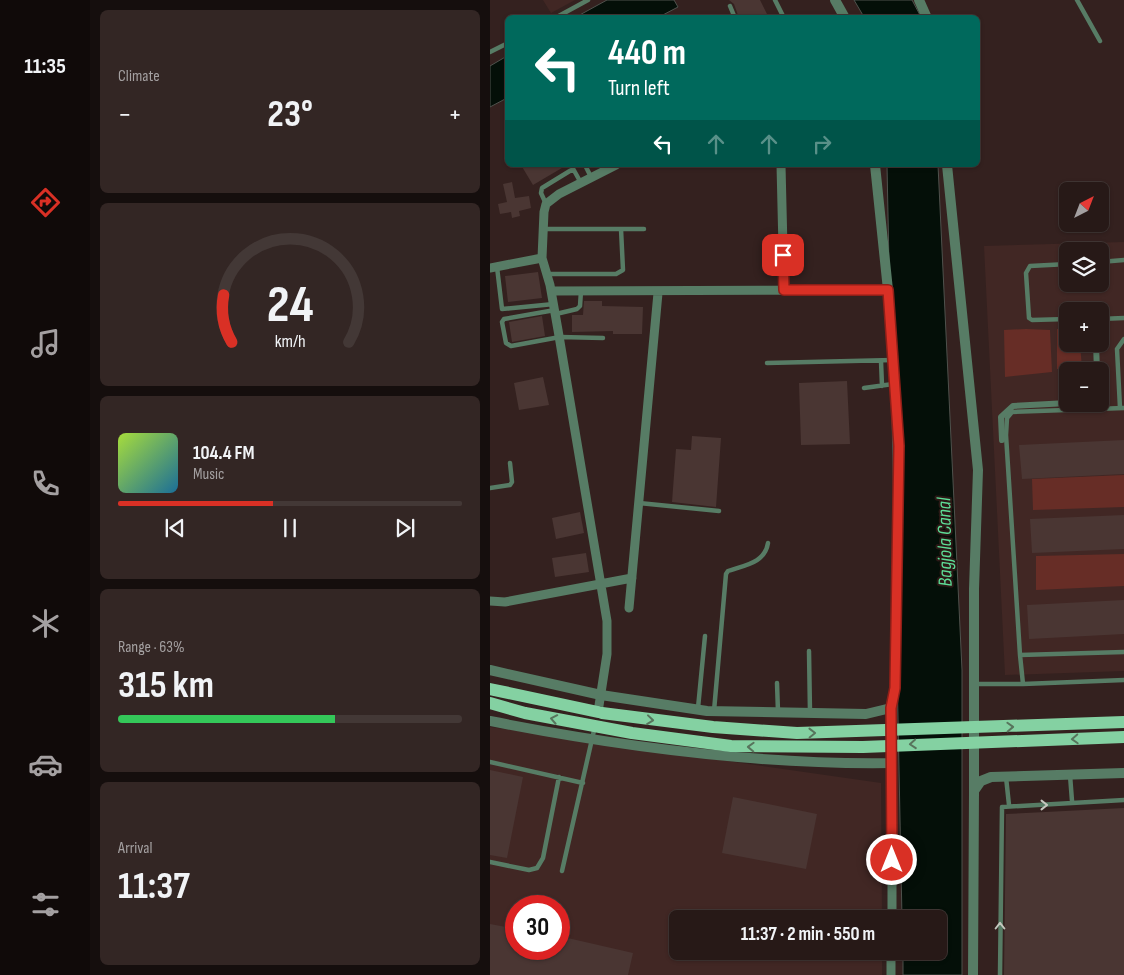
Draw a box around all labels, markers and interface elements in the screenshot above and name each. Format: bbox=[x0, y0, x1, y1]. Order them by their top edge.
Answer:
text: 440 m bbox=[608, 32, 686, 75]
icon: left bbox=[525, 35, 590, 100]
text: 11:35 bbox=[24, 53, 66, 80]
text: Climate bbox=[118, 67, 160, 86]
text: Turn left bbox=[608, 75, 670, 102]
text: 23° bbox=[267, 92, 313, 137]
text: − bbox=[118, 98, 132, 131]
text: + bbox=[448, 98, 462, 131]
icon: left bbox=[649, 130, 677, 158]
icon: ahead bbox=[702, 130, 730, 158]
icon: ahead bbox=[755, 130, 783, 158]
icon: right bbox=[808, 130, 836, 158]
north arrow bbox=[1059, 182, 1109, 232]
map controls bbox=[1059, 182, 1109, 412]
icon: directions bbox=[28, 185, 63, 220]
pin bbox=[762, 234, 804, 276]
icon: arrive bbox=[769, 241, 797, 269]
button: layers bbox=[1059, 242, 1109, 292]
text: 24 bbox=[267, 274, 313, 337]
button: + bbox=[1059, 302, 1109, 352]
icon: music bbox=[28, 326, 63, 361]
text: km/h bbox=[275, 331, 305, 352]
button: − bbox=[1059, 362, 1109, 412]
text: 104.4 FM bbox=[193, 442, 255, 465]
text: Music bbox=[193, 465, 224, 484]
icon: phone bbox=[28, 466, 63, 501]
water label: Bagjola Canal bbox=[932, 496, 958, 587]
icon: previous bbox=[161, 514, 189, 542]
icon: pause bbox=[276, 514, 304, 542]
icon: next bbox=[391, 514, 419, 542]
icon: climate bbox=[28, 606, 63, 641]
text: Range · 63% bbox=[118, 638, 185, 657]
text: 315 km bbox=[118, 663, 214, 708]
one-way arrow bbox=[549, 714, 558, 724]
one-way arrow bbox=[646, 715, 654, 726]
one-way arrow bbox=[1006, 722, 1014, 733]
one-way arrow bbox=[808, 727, 816, 738]
one-way arrow bbox=[1071, 734, 1079, 744]
one-way arrow bbox=[909, 739, 917, 750]
one-way arrow bbox=[746, 741, 754, 752]
icon: car bbox=[28, 747, 63, 782]
one-way arrow bbox=[1040, 800, 1048, 810]
position arrow bbox=[865, 833, 917, 885]
text: Arrival bbox=[118, 839, 152, 858]
text: 11:37 bbox=[118, 864, 190, 909]
icon: filters bbox=[28, 887, 63, 922]
speed limit sign: 30 bbox=[505, 895, 570, 960]
one-way arrow bbox=[995, 922, 1005, 930]
text: 11:37 · 2 min · 550 m bbox=[741, 923, 875, 946]

